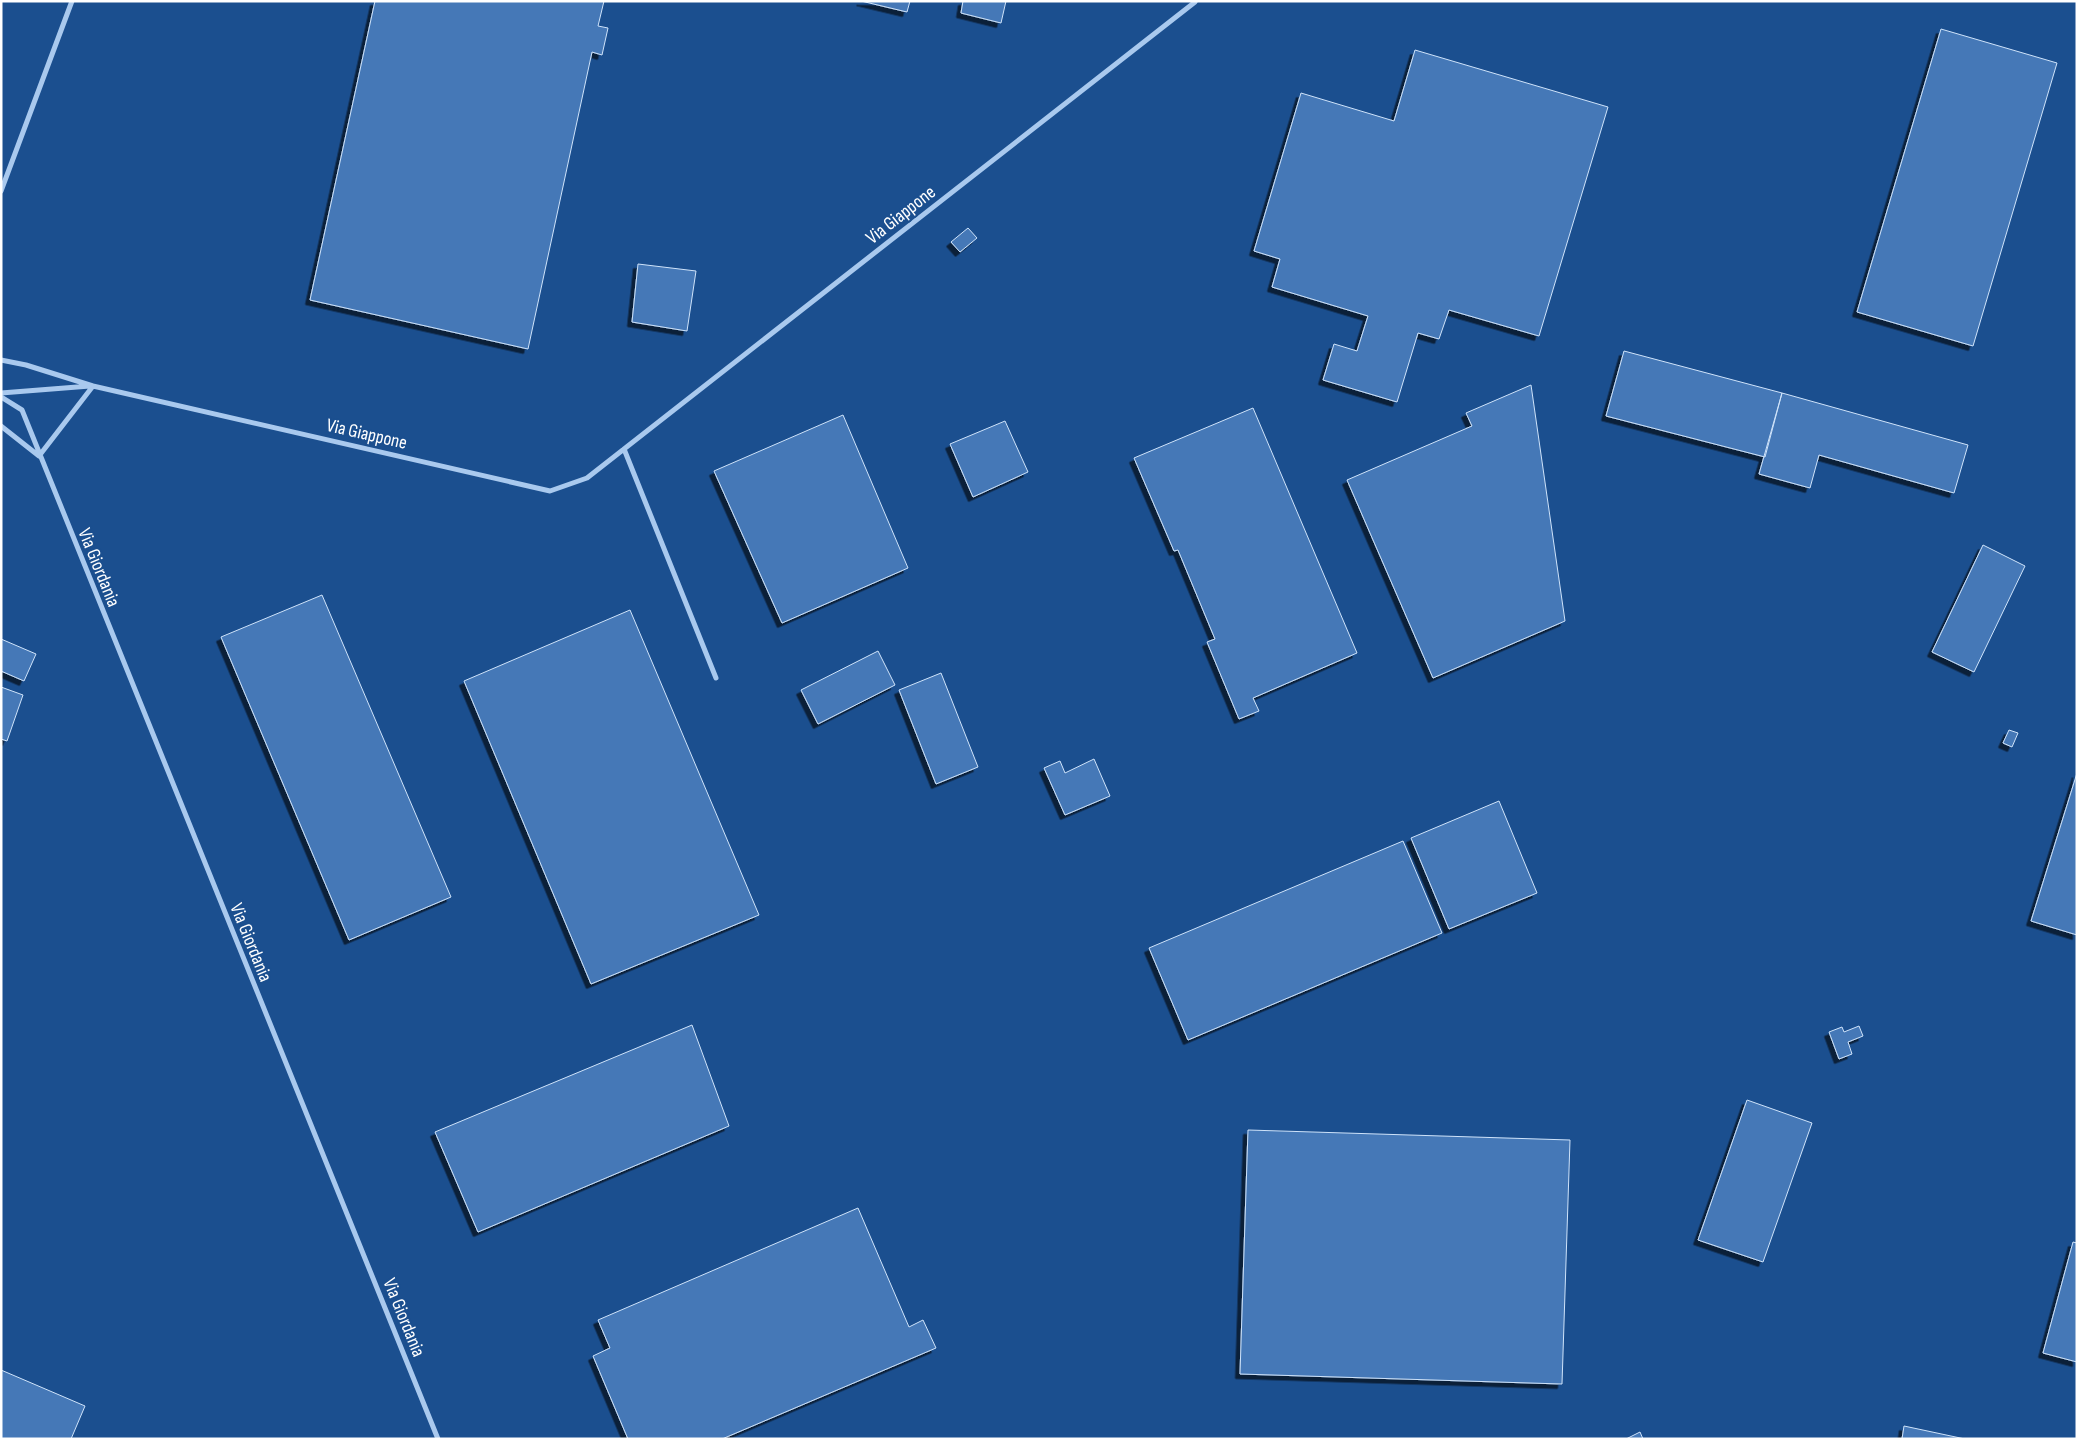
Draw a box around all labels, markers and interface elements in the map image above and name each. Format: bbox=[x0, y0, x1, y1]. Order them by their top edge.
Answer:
street label: Via Giappone bbox=[861, 181, 940, 250]
street label: Via Giappone bbox=[324, 414, 409, 455]
street label: Via Giordania bbox=[72, 525, 125, 610]
street label: Via Giordania bbox=[224, 900, 277, 985]
street label: Via Giordania bbox=[377, 1275, 430, 1360]

